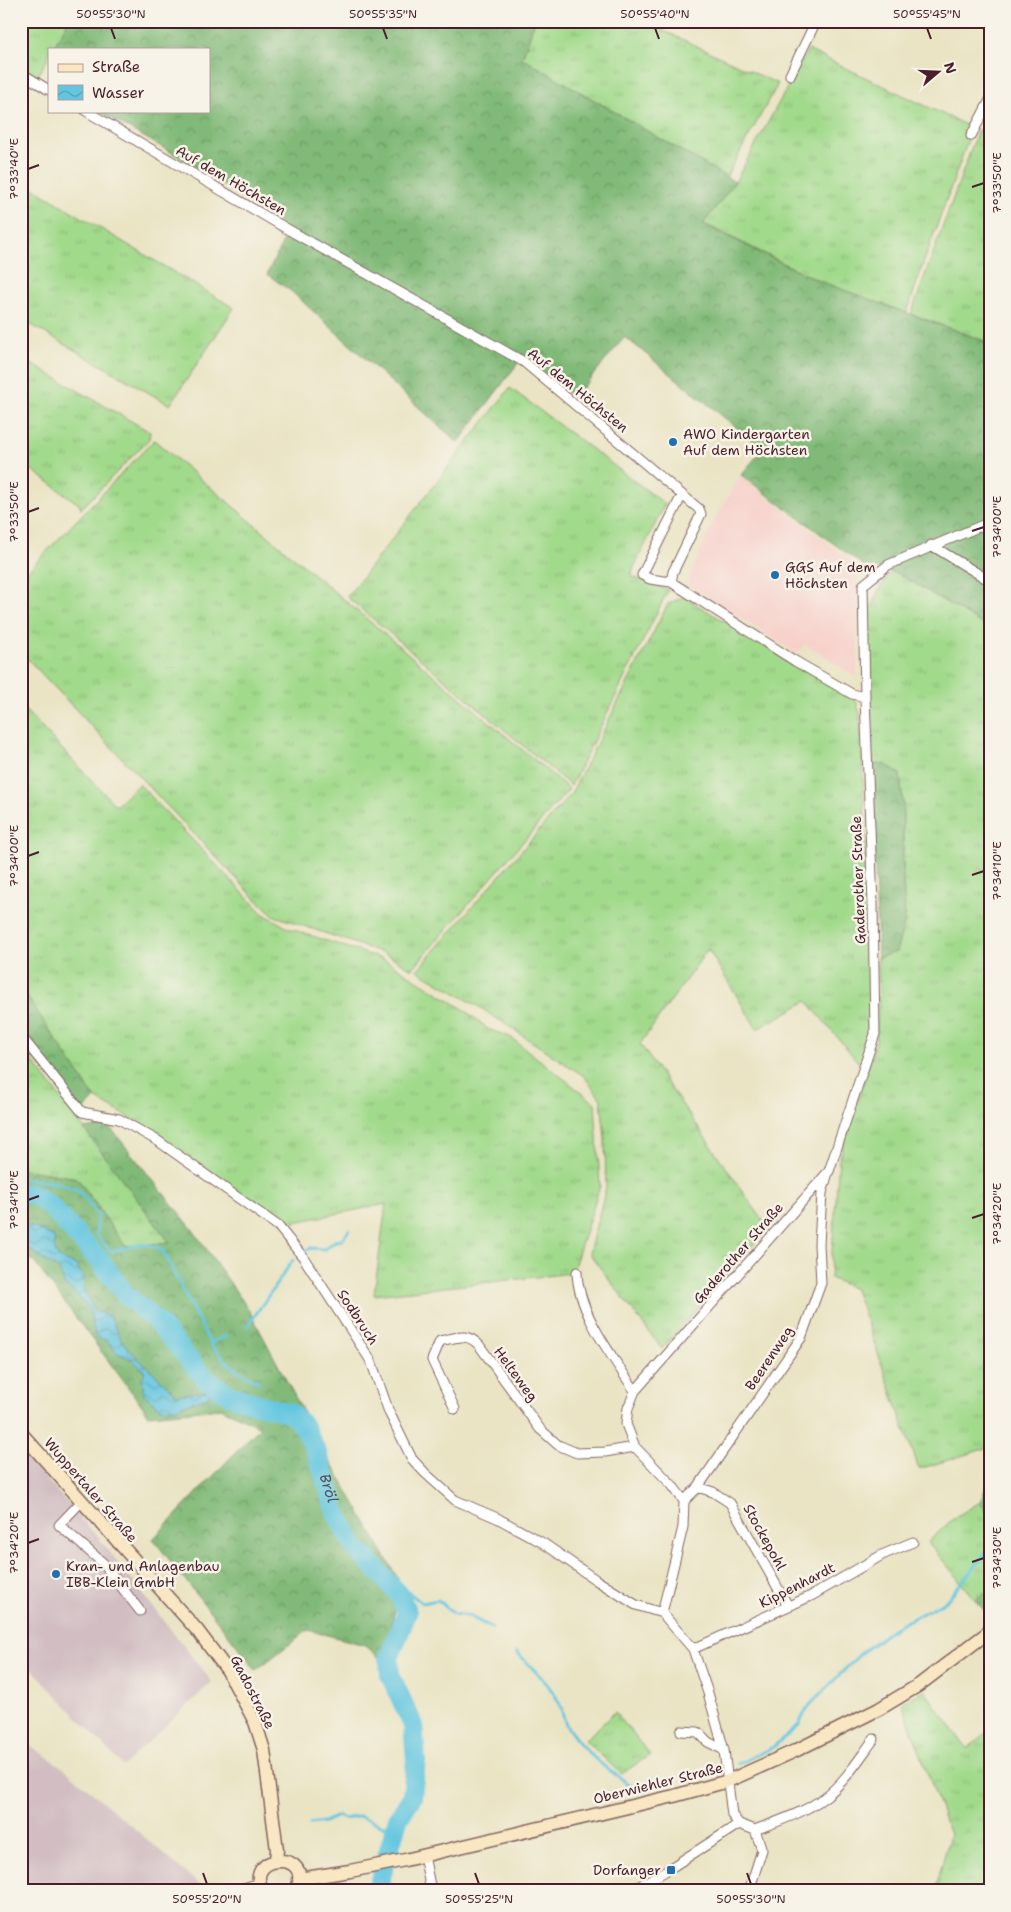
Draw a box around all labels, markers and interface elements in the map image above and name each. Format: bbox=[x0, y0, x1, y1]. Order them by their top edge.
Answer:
text: 50°55'30"N bbox=[76, 6, 146, 22]
text: 50°55'35"N bbox=[349, 6, 417, 22]
text: 50°55'40"N bbox=[620, 6, 690, 22]
text: 50°55'45"N bbox=[893, 6, 961, 22]
legend bbox=[48, 48, 210, 112]
north arrow bbox=[914, 48, 964, 98]
text: Straße bbox=[92, 57, 140, 77]
text: N bbox=[940, 60, 961, 76]
text: Wasser bbox=[92, 83, 145, 103]
text: 7°33'40"E bbox=[6, 138, 22, 200]
street label: Auf dem Höchsten bbox=[173, 141, 290, 219]
text: 7°33'50"E bbox=[989, 152, 1005, 214]
street label: Auf dem Höchsten bbox=[524, 344, 632, 436]
place label: AWO Kindergarten Auf dem Höchsten bbox=[683, 425, 810, 459]
marker: AWO Kindergarten Auf dem Höchsten bbox=[667, 436, 679, 448]
text: 7°33'50"E bbox=[6, 481, 22, 543]
text: 7°34'00"E bbox=[989, 496, 1005, 558]
place label: GGS Auf dem Höchsten bbox=[785, 558, 875, 592]
marker: GGS Auf dem Höchsten bbox=[769, 569, 781, 581]
street label: Gaderother Straße bbox=[847, 815, 869, 945]
text: 7°34'00"E bbox=[6, 825, 22, 887]
text: 7°34'10"E bbox=[989, 841, 1005, 901]
text: 7°34'10"E bbox=[6, 1170, 22, 1230]
text: 7°34'20"E bbox=[989, 1183, 1005, 1245]
street label: Gaderother Straße bbox=[689, 1199, 787, 1307]
street label: Sodbruch bbox=[333, 1286, 383, 1348]
street label: Beerenweg bbox=[741, 1322, 797, 1394]
street label: Helteweg bbox=[490, 1343, 542, 1405]
street label: Wuppertaler Straße bbox=[40, 1434, 142, 1546]
water label: Bröl bbox=[314, 1471, 343, 1506]
street label: Stockepohl bbox=[739, 1501, 791, 1574]
text: 7°34'20"E bbox=[6, 1512, 22, 1574]
text: 7°34'30"E bbox=[989, 1527, 1005, 1589]
place label: Kran- und Anlagenbau IBB-Klein GmbH bbox=[66, 1557, 219, 1591]
street label: Kippenhardt bbox=[756, 1558, 838, 1612]
marker: Kran- und Anlagenbau IBB-Klein GmbH bbox=[50, 1568, 62, 1580]
street label: Gadostraße bbox=[227, 1652, 279, 1732]
street label: Oberwiehler Straße bbox=[591, 1758, 725, 1808]
place label: Dorfanger bbox=[593, 1861, 661, 1879]
marker: Dorfanger bbox=[665, 1864, 677, 1876]
text: 50°55'20"N bbox=[172, 1891, 242, 1907]
text: 50°55'25"N bbox=[445, 1891, 513, 1907]
text: 50°55'30"N bbox=[716, 1891, 786, 1907]

